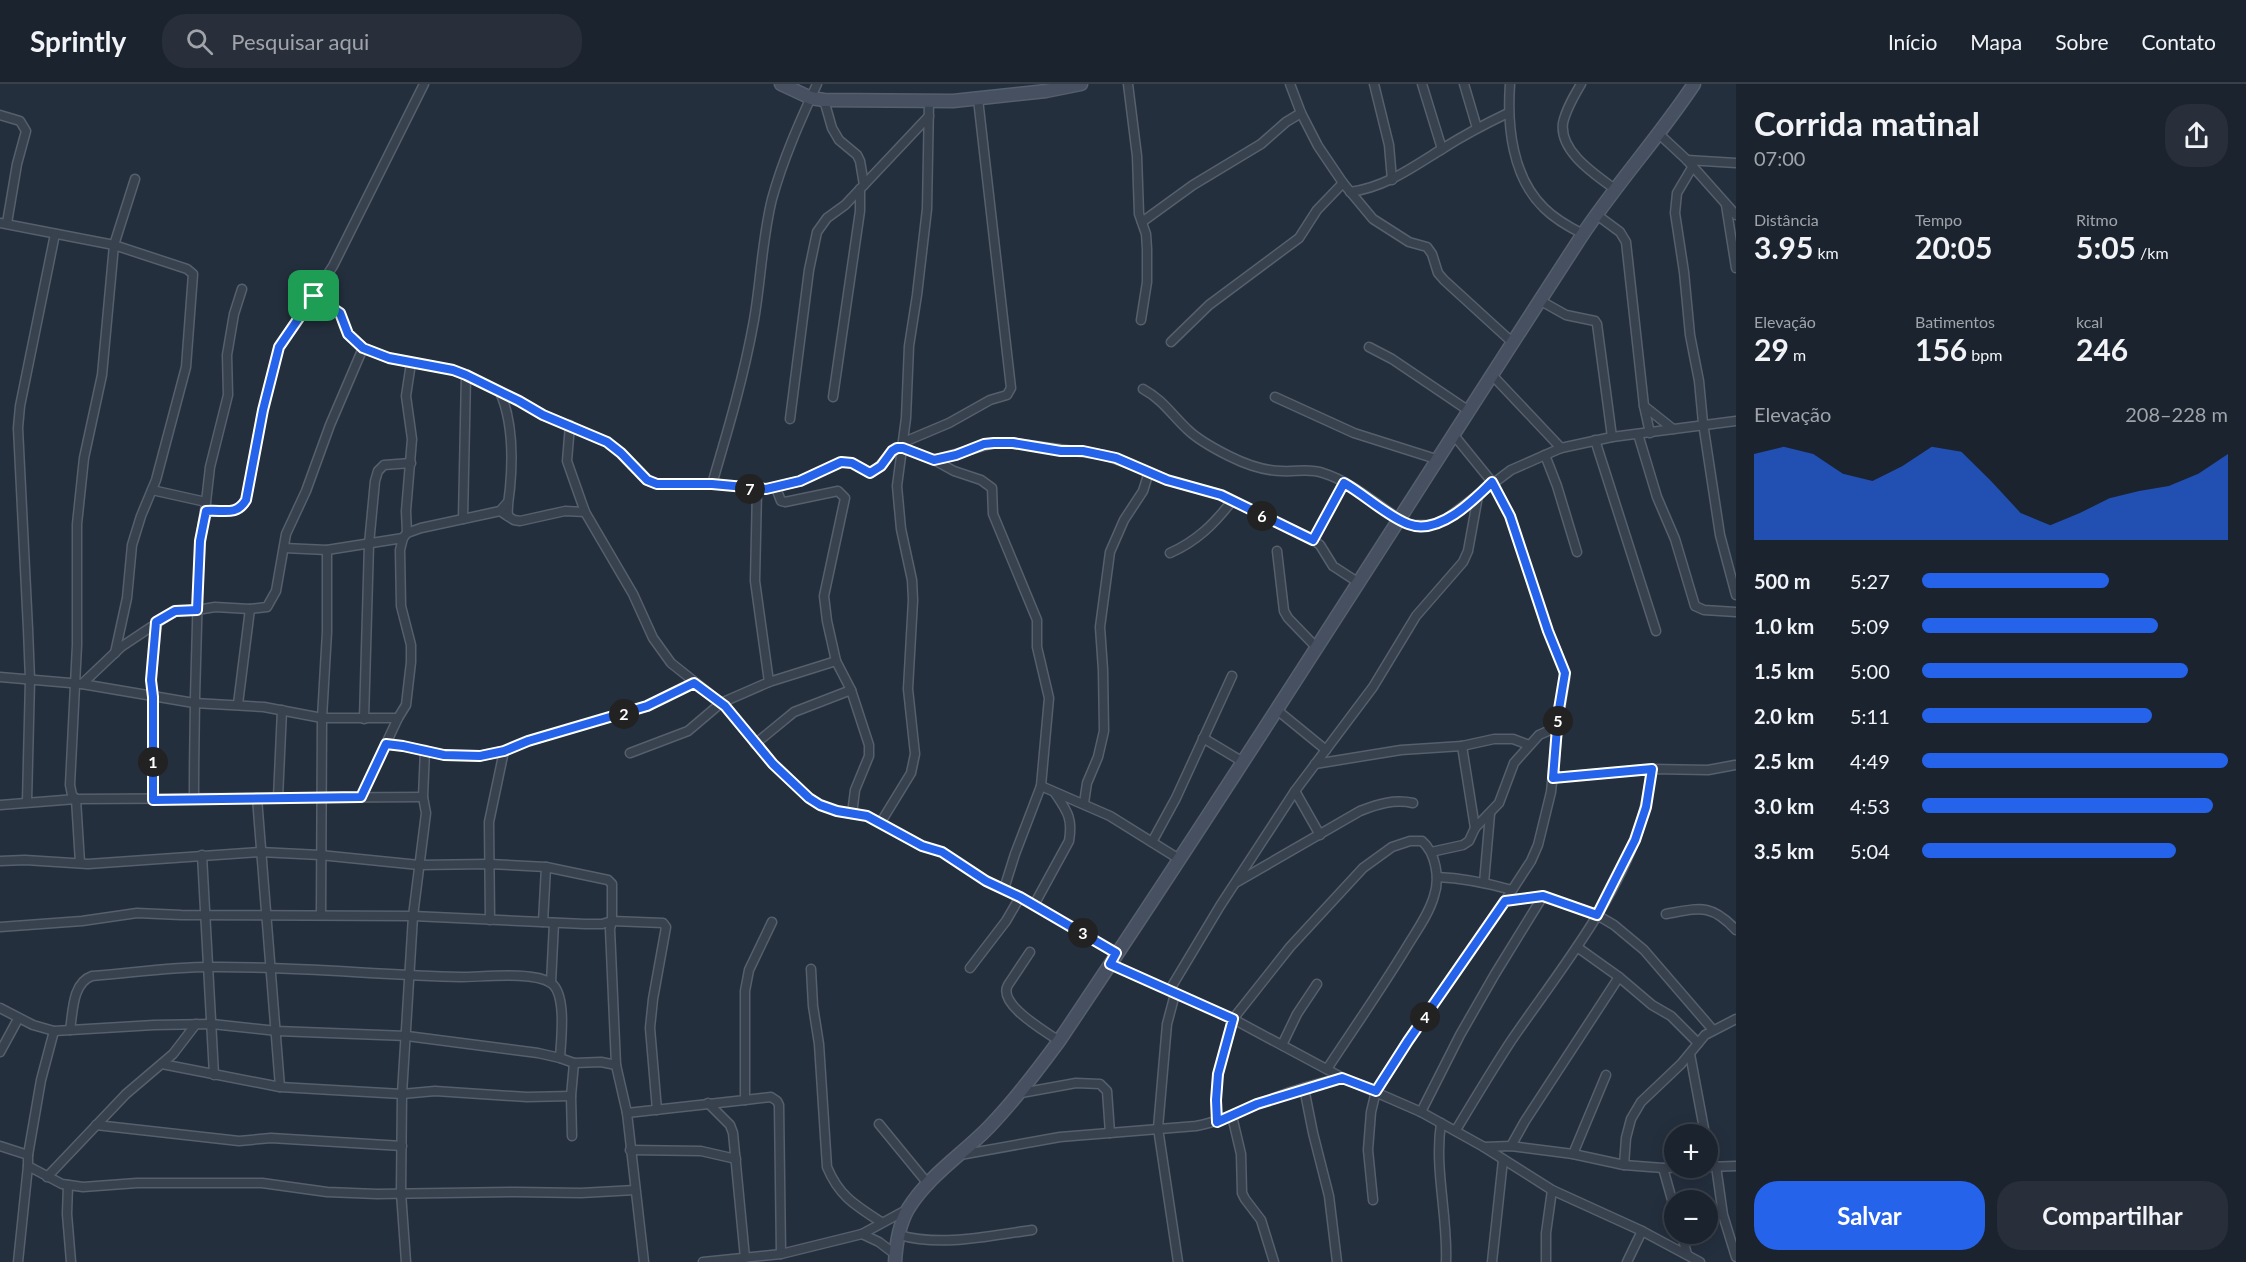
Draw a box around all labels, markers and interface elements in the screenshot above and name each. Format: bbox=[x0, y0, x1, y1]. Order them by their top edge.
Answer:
search box bbox=[162, 14, 582, 68]
text: Sprintly bbox=[30, 24, 126, 58]
icon: search bbox=[183, 25, 216, 58]
text: Pesquisar aqui bbox=[231, 28, 369, 55]
text: Início bbox=[1888, 29, 1937, 54]
text: Mapa bbox=[1970, 29, 2022, 54]
text: Sobre bbox=[2055, 29, 2108, 54]
text: Contato bbox=[2141, 29, 2216, 54]
text: Corrida matinal bbox=[1754, 103, 1980, 143]
button: share bbox=[2165, 104, 2228, 167]
text: 07:00 bbox=[1754, 146, 1805, 170]
text: Distância bbox=[1754, 210, 1819, 229]
text: Tempo bbox=[1915, 210, 1962, 229]
text: Ritmo bbox=[2076, 210, 2118, 229]
text: 3.95 bbox=[1754, 229, 1813, 265]
text: 20:05 bbox=[1915, 229, 1992, 265]
text: 5:05 bbox=[2076, 229, 2136, 265]
text: km bbox=[1813, 243, 1839, 262]
text: /km bbox=[2136, 243, 2169, 262]
pin bbox=[288, 270, 339, 321]
icon: arrive bbox=[297, 279, 330, 312]
text: Elevação bbox=[1754, 312, 1816, 331]
text: Batimentos bbox=[1915, 312, 1995, 331]
text: kcal bbox=[2076, 312, 2103, 331]
text: 29 bbox=[1754, 331, 1789, 367]
text: 156 bbox=[1915, 331, 1967, 367]
text: 246 bbox=[2076, 331, 2128, 367]
text: m bbox=[1789, 345, 1806, 364]
text: bpm bbox=[1967, 345, 2002, 364]
text: Elevação bbox=[1754, 402, 1831, 426]
text: 208–228 m bbox=[2125, 402, 2228, 426]
pin: 7 bbox=[735, 474, 765, 504]
text: 7 bbox=[745, 479, 755, 498]
pin: 6 bbox=[1247, 501, 1277, 531]
text: 6 bbox=[1257, 506, 1267, 525]
text: 500 m bbox=[1754, 569, 1810, 593]
text: 5:27 bbox=[1850, 569, 1890, 593]
text: 1.0 km bbox=[1754, 614, 1814, 638]
text: 5:09 bbox=[1850, 614, 1890, 638]
text: 1.5 km bbox=[1754, 659, 1814, 683]
text: 5:00 bbox=[1850, 659, 1890, 683]
pin: 2 bbox=[609, 699, 639, 729]
text: 2 bbox=[619, 704, 629, 723]
text: 2.0 km bbox=[1754, 704, 1814, 728]
text: 5:11 bbox=[1850, 704, 1890, 728]
pin: 5 bbox=[1543, 706, 1573, 736]
text: 5 bbox=[1553, 711, 1563, 730]
pin: 1 bbox=[138, 747, 168, 777]
text: 2.5 km bbox=[1754, 749, 1814, 773]
text: 4:49 bbox=[1850, 749, 1890, 773]
text: 1 bbox=[148, 752, 158, 771]
text: 3.0 km bbox=[1754, 794, 1814, 818]
text: 4:53 bbox=[1850, 794, 1890, 818]
text: 3.5 km bbox=[1754, 839, 1814, 863]
text: 5:04 bbox=[1850, 839, 1890, 863]
pin: 3 bbox=[1068, 918, 1098, 948]
text: 3 bbox=[1078, 923, 1088, 942]
pin: 4 bbox=[1410, 1002, 1440, 1032]
text: 4 bbox=[1420, 1007, 1430, 1026]
map controls bbox=[1664, 1124, 1718, 1244]
button: + bbox=[1664, 1124, 1718, 1178]
button: Salvar bbox=[1754, 1181, 1985, 1250]
button: Compartilhar bbox=[1997, 1181, 2228, 1250]
button: − bbox=[1664, 1190, 1718, 1244]

